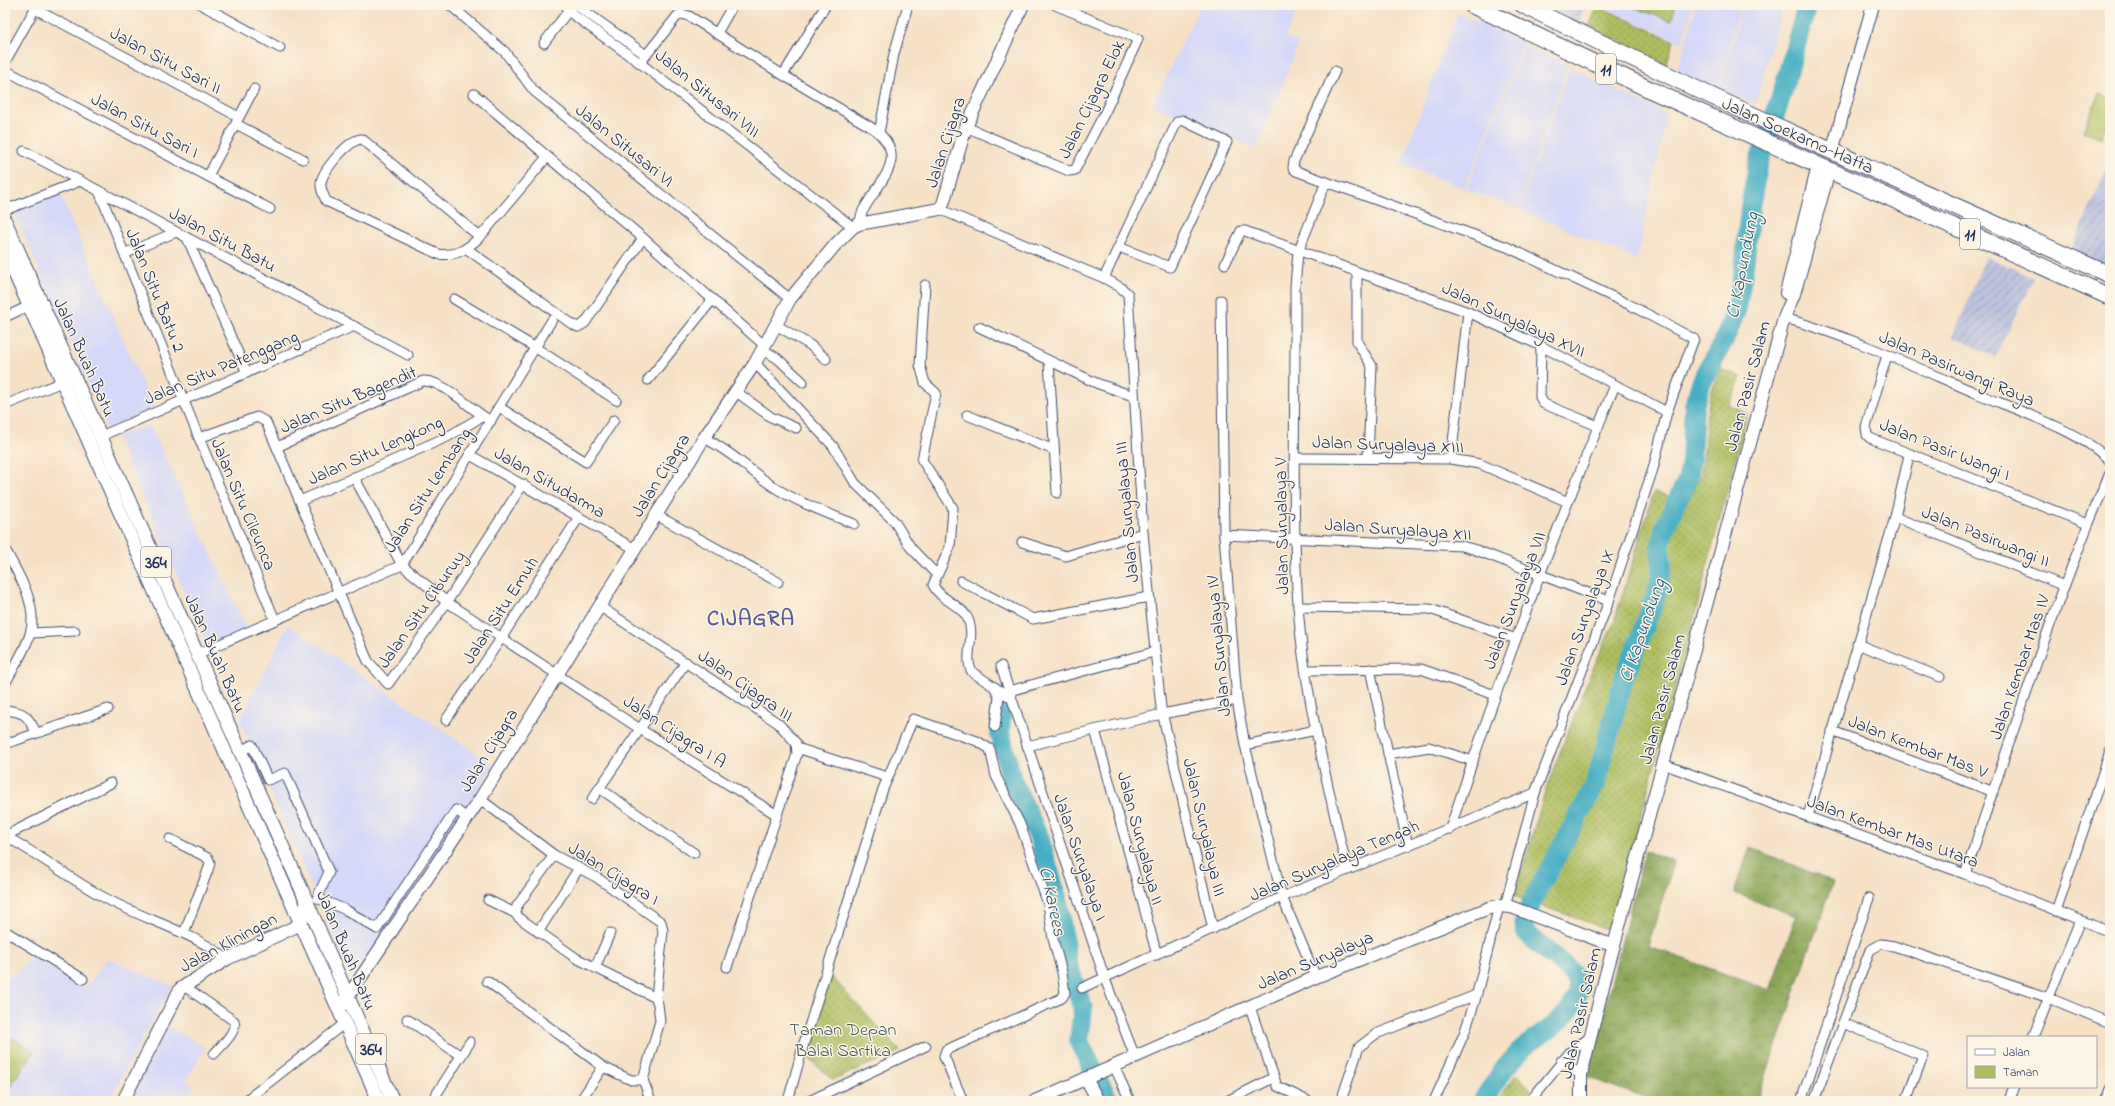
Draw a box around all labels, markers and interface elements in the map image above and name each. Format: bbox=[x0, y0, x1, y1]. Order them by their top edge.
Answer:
street label: Jalan Situ Sari II bbox=[105, 21, 226, 102]
street label: Jalan Cijagra Elok bbox=[1053, 36, 1134, 164]
street label: Jalan Situsari VIII bbox=[648, 44, 765, 145]
road number: 11 bbox=[1596, 54, 1616, 84]
street label: Jalan Situ Sari I bbox=[85, 87, 203, 166]
street label: Jalan Soekarno-Hatta bbox=[1717, 92, 1877, 182]
street label: Jalan Cijagra bbox=[920, 94, 975, 192]
street label: Jalan Situsari VI bbox=[569, 99, 679, 195]
street label: Jalan Situ Batu bbox=[164, 202, 280, 280]
water label: Ci Kapundung bbox=[1720, 209, 1768, 321]
road number: 11 bbox=[1960, 219, 1980, 249]
street label: Jalan Situ Batu 2 bbox=[117, 225, 191, 357]
street label: Jalan Suryalaya XVII bbox=[1437, 276, 1589, 366]
street label: Jalan Buah Batu bbox=[45, 294, 121, 422]
street label: Jalan Pasir Salam bbox=[1719, 318, 1779, 455]
street label: Jalan Situ Patenggang bbox=[141, 325, 303, 414]
street label: Jalan Pasirwangi Raya bbox=[1874, 325, 2038, 415]
street label: Jalan Situ Bagendit bbox=[276, 360, 422, 442]
street label: Jalan Situ Lengkong bbox=[304, 410, 448, 494]
street label: Jalan Pasir Wangi I bbox=[1875, 413, 2013, 490]
street label: Jalan Situ Lembang bbox=[378, 423, 480, 560]
street label: Jalan Cijagra bbox=[626, 429, 699, 524]
street label: Jalan Suryalaya XIII bbox=[1312, 430, 1464, 462]
street label: Jalan Situ Cileunca bbox=[203, 435, 282, 575]
street label: Jalan Suryalaya III bbox=[1109, 440, 1147, 583]
street label: Jalan Situdarma bbox=[488, 441, 610, 526]
street label: Jalan Suryalaya V bbox=[1269, 457, 1297, 595]
street label: Jalan Pasirwangi II bbox=[1917, 500, 2053, 576]
street label: Jalan Suryalaya XII bbox=[1323, 513, 1472, 549]
street label: Jalan Suryalaya VII bbox=[1478, 528, 1554, 673]
street label: Jalan Situ Ciburuy bbox=[372, 546, 473, 674]
street label: Jalan Suryalaya IX bbox=[1549, 546, 1623, 689]
road number: 364 bbox=[141, 547, 171, 577]
street label: Jalan Situ Emuh bbox=[457, 552, 546, 670]
street label: Jalan Suryalaya IV bbox=[1201, 574, 1239, 717]
water label: Ci Kapundung bbox=[1613, 575, 1675, 687]
street label: Jalan Buah Batu bbox=[176, 590, 252, 718]
street label: Jalan Kembar Mas IV bbox=[1984, 591, 2058, 744]
district label: CIJAGRA bbox=[707, 604, 795, 636]
street label: Jalan Pasir Salam bbox=[1634, 631, 1694, 768]
street label: Jalan Cijagra III bbox=[691, 644, 798, 730]
street label: Jalan Cijagra I A bbox=[616, 689, 731, 777]
street label: Jalan Cijagra bbox=[454, 704, 527, 799]
street label: Jalan Kembar Mas V bbox=[1844, 709, 1991, 787]
street label: Jalan Suryalaya III bbox=[1174, 756, 1232, 899]
street label: Jalan Suryalaya II bbox=[1109, 769, 1169, 908]
street label: Jalan Kembar Mas Utara bbox=[1803, 790, 1982, 876]
street label: Jalan Suryalaya I bbox=[1045, 791, 1113, 925]
street label: Jalan Suryalaya Tengah bbox=[1246, 814, 1424, 910]
street label: Jalan Cijagra I bbox=[562, 836, 664, 914]
water label: Ci Karees bbox=[1031, 864, 1072, 939]
street label: Jalan Buah Batu bbox=[308, 887, 382, 1015]
street label: Jalan Kliningan bbox=[175, 907, 283, 981]
street label: Jalan Suryalaya bbox=[1254, 926, 1378, 998]
street label: Jalan Pasir Salam bbox=[1554, 945, 1610, 1082]
park label: Taman Depan Balai Sartika bbox=[790, 1018, 897, 1065]
road number: 364 bbox=[356, 1034, 386, 1064]
legend bbox=[1967, 1036, 2097, 1088]
text: Jalan bbox=[2003, 1044, 2030, 1062]
text: Taman bbox=[2003, 1064, 2038, 1082]

